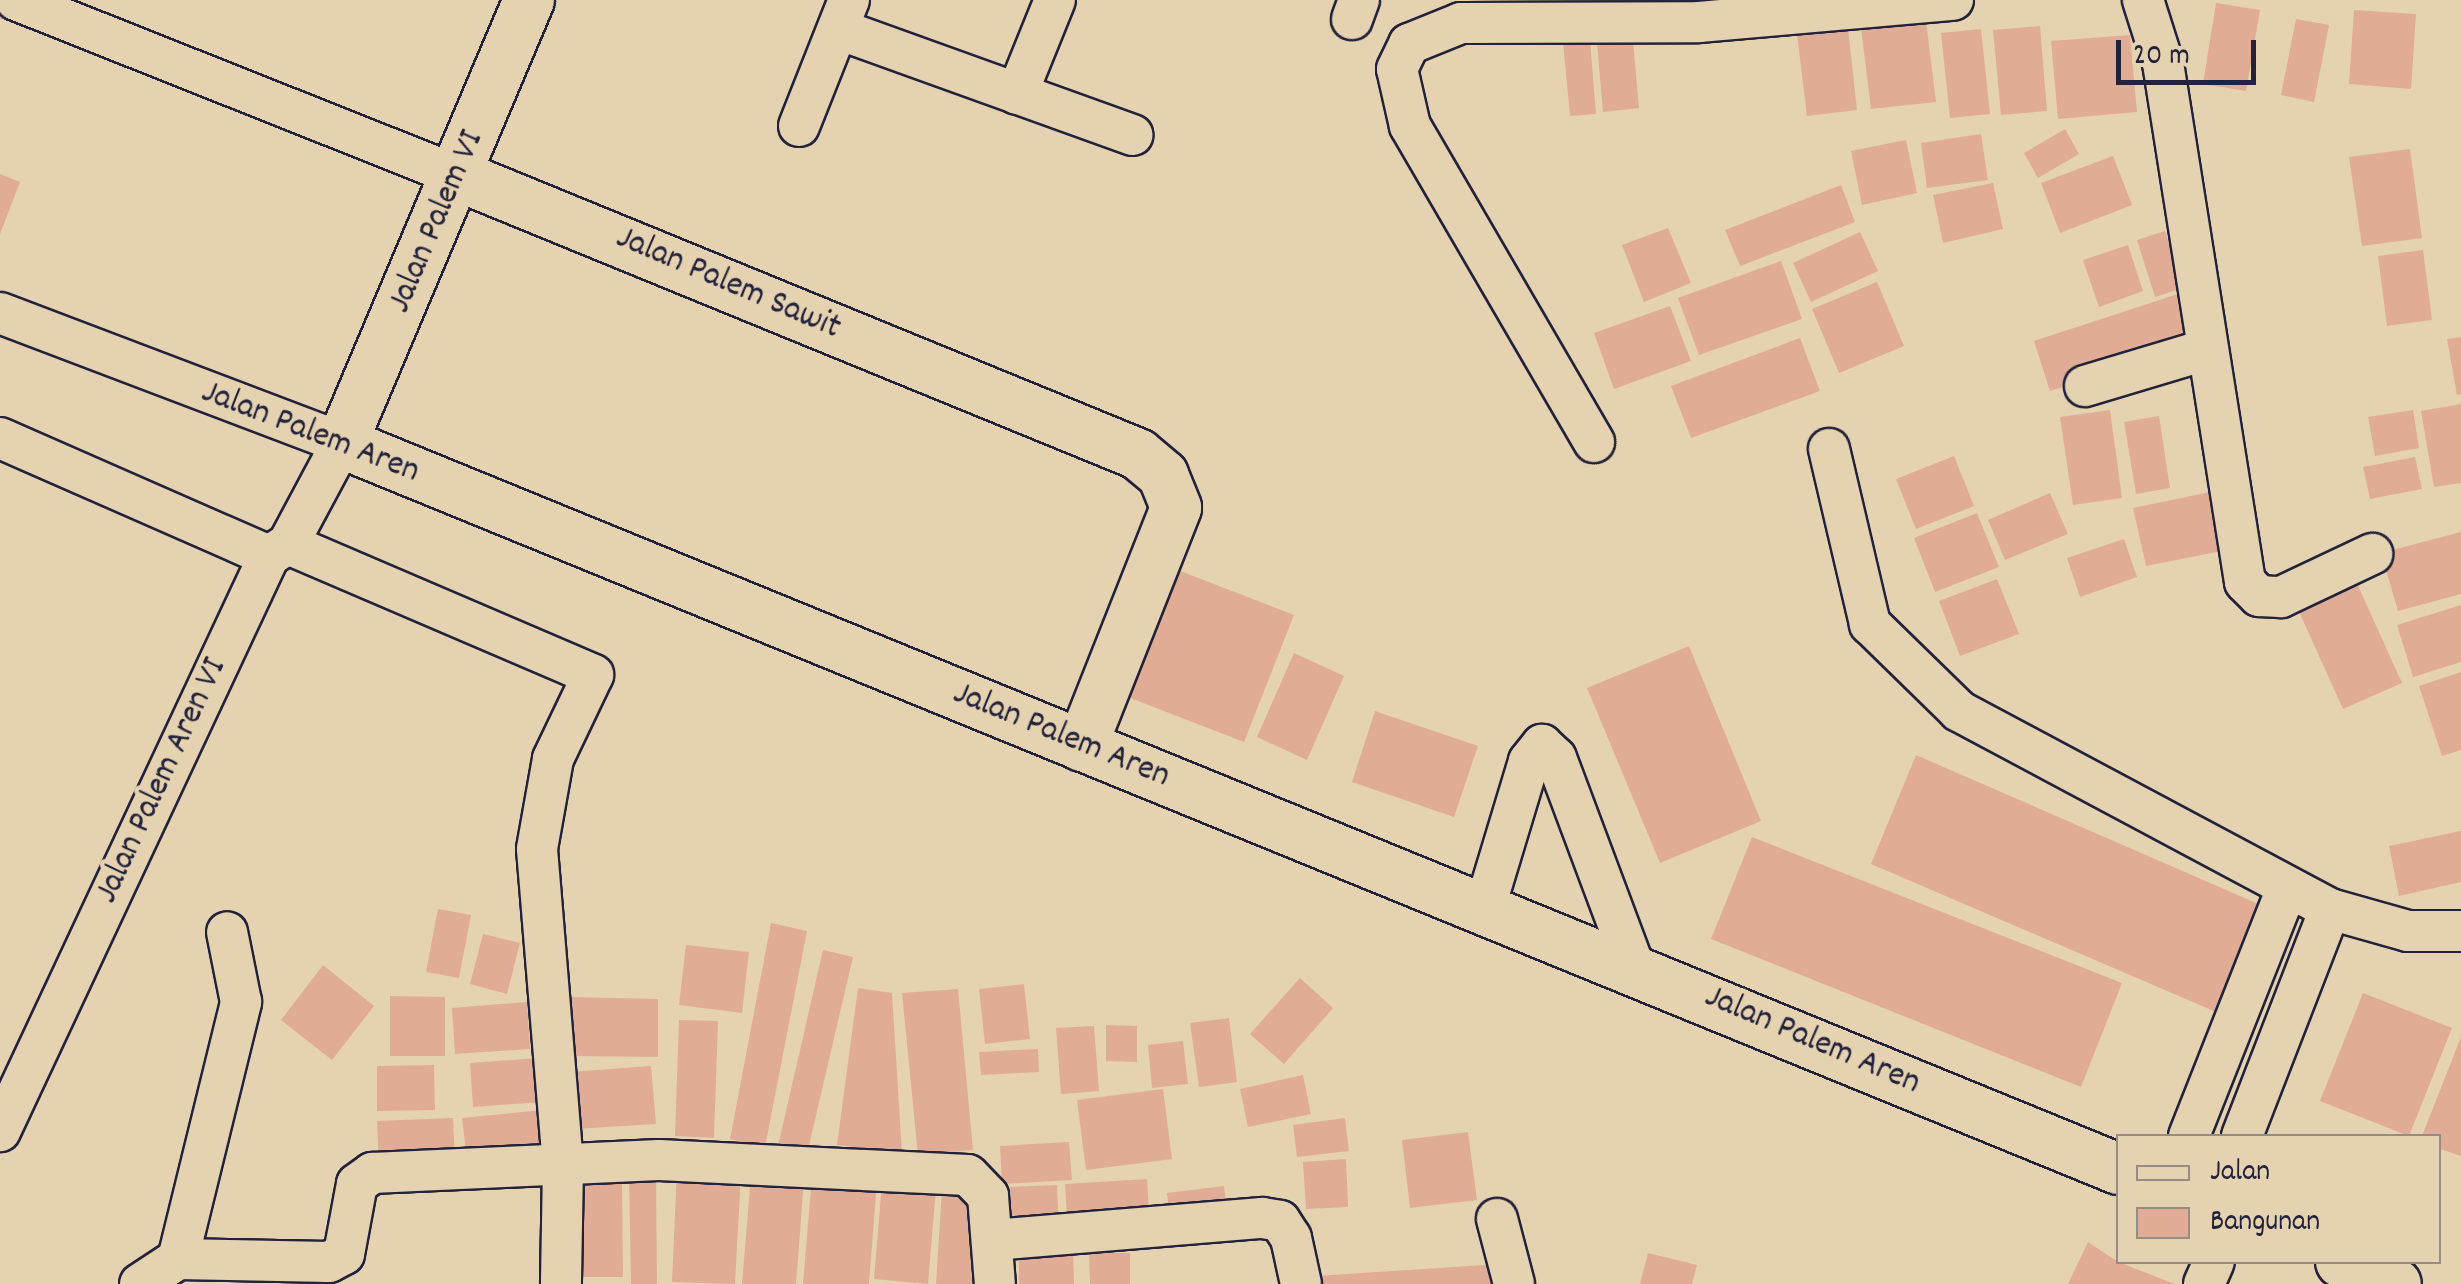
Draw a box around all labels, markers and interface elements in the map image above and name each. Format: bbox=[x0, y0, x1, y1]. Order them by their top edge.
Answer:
scale bar bbox=[2121, 20, 2261, 82]
text: 20 m bbox=[2133, 36, 2190, 79]
street label: Jalan Palem VI bbox=[380, 125, 494, 319]
street label: Jalan Palem Sawit bbox=[609, 218, 847, 350]
street label: Jalan Palem Aren bbox=[195, 372, 425, 494]
street label: Jalan Palem Aren VI bbox=[87, 652, 237, 910]
street label: Jalan Palem Aren bbox=[947, 673, 1175, 799]
street label: Jalan Palem Aren bbox=[1698, 977, 1926, 1105]
legend bbox=[2116, 1134, 2441, 1264]
text: Jalan bbox=[2210, 1152, 2270, 1195]
text: Bangunan bbox=[2210, 1202, 2320, 1245]

